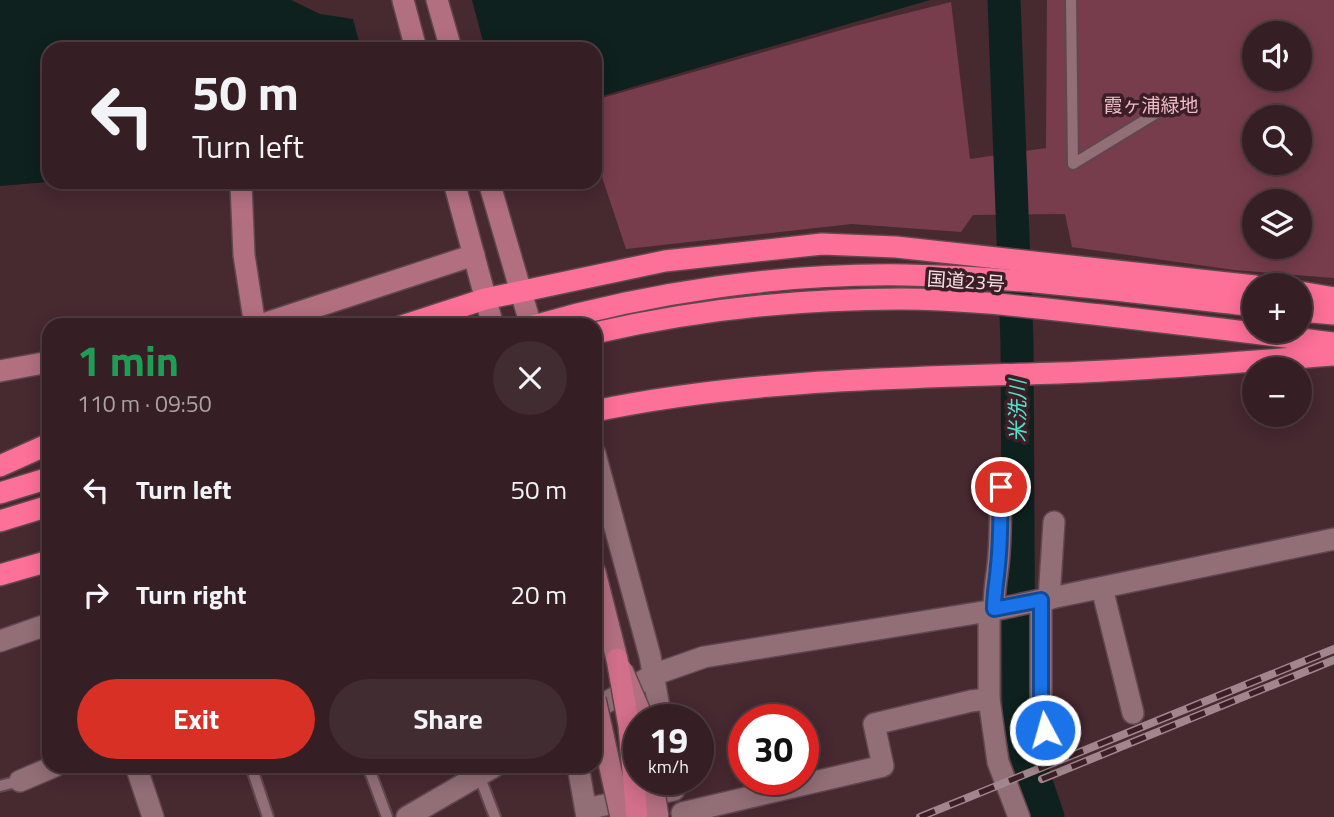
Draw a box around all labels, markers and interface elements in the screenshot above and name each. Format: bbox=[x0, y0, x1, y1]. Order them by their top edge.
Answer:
map controls bbox=[1242, 21, 1312, 427]
button: sound bbox=[1242, 21, 1312, 91]
text: 50 m bbox=[192, 54, 299, 129]
icon: left bbox=[77, 70, 168, 161]
park label: 霞ヶ浦緑地 bbox=[1103, 90, 1199, 119]
button: search bbox=[1242, 105, 1312, 175]
text: Turn left bbox=[192, 122, 304, 170]
button: layers bbox=[1242, 189, 1312, 259]
street label: 国道23号 bbox=[926, 263, 1006, 298]
button: + bbox=[1242, 273, 1312, 343]
text: 1 min bbox=[77, 328, 179, 392]
button: close bbox=[493, 341, 567, 415]
button: − bbox=[1242, 357, 1312, 427]
water label: 米洗川 bbox=[1001, 378, 1033, 443]
text: 110 m · 09:50 bbox=[77, 386, 212, 421]
pin bbox=[971, 457, 1031, 517]
icon: arrive bbox=[982, 468, 1020, 506]
text: Turn left bbox=[136, 470, 231, 509]
text: 50 m bbox=[510, 470, 567, 509]
icon: left bbox=[77, 471, 115, 509]
text: Turn right bbox=[136, 575, 247, 614]
text: 20 m bbox=[510, 575, 567, 614]
icon: right bbox=[77, 576, 115, 614]
button: Exit bbox=[77, 679, 315, 759]
button: Share bbox=[329, 679, 567, 759]
position arrow bbox=[1008, 693, 1082, 767]
speed limit sign: 30 bbox=[728, 704, 819, 795]
text: 19 bbox=[649, 713, 688, 767]
text: km/h bbox=[648, 753, 689, 780]

